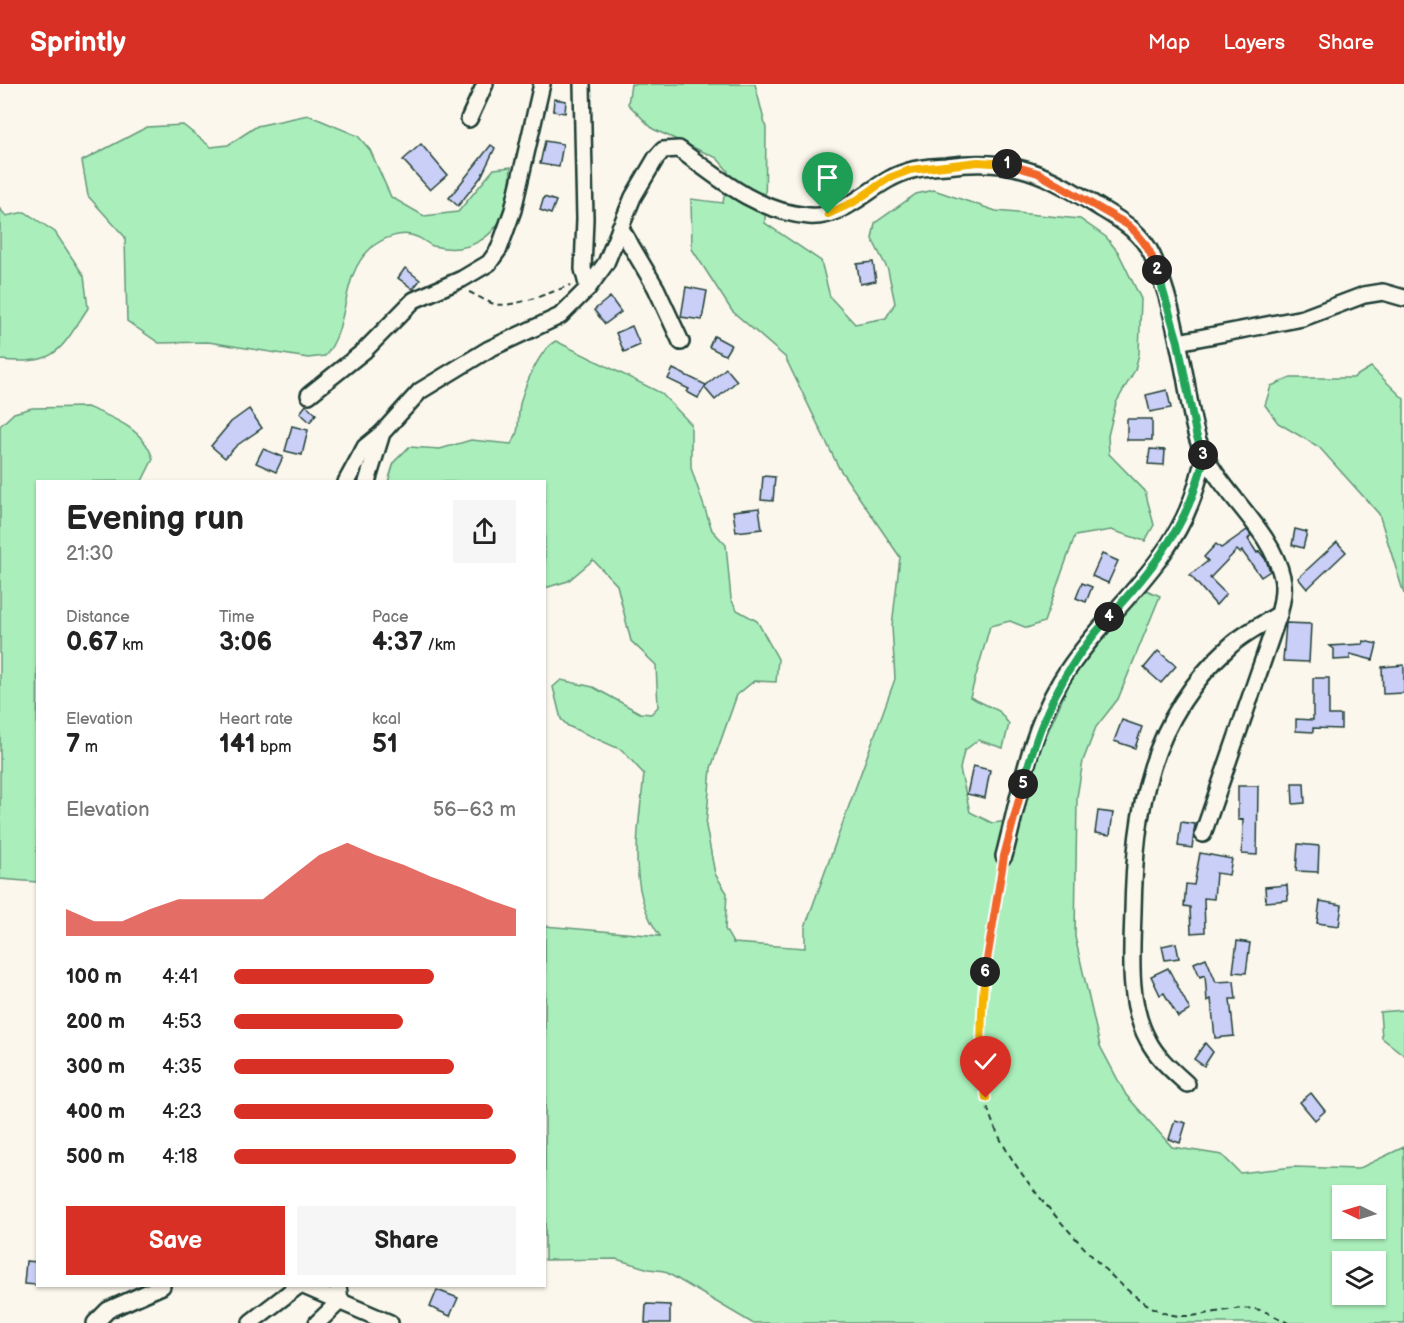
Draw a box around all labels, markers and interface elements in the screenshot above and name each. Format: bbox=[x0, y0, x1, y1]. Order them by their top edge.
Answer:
text: Sprintly bbox=[30, 26, 126, 59]
text: Map bbox=[1148, 30, 1190, 55]
text: Layers bbox=[1223, 30, 1285, 55]
text: Share bbox=[1318, 30, 1374, 55]
pin: 1 bbox=[992, 149, 1022, 179]
pin bbox=[802, 152, 853, 214]
text: 1 bbox=[1004, 154, 1010, 173]
icon: arrive bbox=[811, 161, 844, 194]
pin: 2 bbox=[1142, 255, 1172, 285]
text: 2 bbox=[1152, 260, 1162, 279]
pin: 3 bbox=[1188, 440, 1218, 470]
text: 3 bbox=[1198, 445, 1208, 464]
text: Evening run bbox=[66, 499, 244, 539]
button: share bbox=[453, 500, 516, 563]
text: 21:30 bbox=[66, 542, 113, 566]
pin: 4 bbox=[1094, 602, 1124, 632]
text: 4 bbox=[1104, 607, 1114, 626]
text: Distance bbox=[66, 608, 130, 627]
text: Time bbox=[219, 608, 254, 627]
text: Pace bbox=[372, 608, 408, 627]
text: 0.67 bbox=[66, 627, 118, 658]
text: 3:06 bbox=[219, 627, 272, 658]
text: 4:37 bbox=[372, 627, 423, 658]
text: km bbox=[118, 636, 143, 655]
text: /km bbox=[423, 636, 456, 655]
text: Elevation bbox=[66, 710, 133, 729]
text: Heart rate bbox=[219, 710, 293, 729]
text: kcal bbox=[372, 710, 401, 729]
text: 7 bbox=[66, 729, 80, 760]
text: 141 bbox=[219, 729, 256, 760]
text: 51 bbox=[372, 729, 398, 760]
text: m bbox=[80, 738, 98, 757]
text: bpm bbox=[256, 738, 292, 757]
pin: 5 bbox=[1008, 769, 1038, 799]
text: 5 bbox=[1018, 774, 1028, 793]
text: Elevation bbox=[66, 798, 149, 822]
text: 56–63 m bbox=[433, 798, 516, 822]
pin: 6 bbox=[970, 957, 1000, 987]
text: 6 bbox=[980, 962, 990, 981]
text: 100 m bbox=[66, 965, 122, 989]
text: 4:41 bbox=[162, 965, 198, 989]
text: 200 m bbox=[66, 1010, 125, 1034]
text: 4:53 bbox=[162, 1010, 202, 1034]
pin bbox=[960, 1036, 1011, 1098]
icon: check bbox=[969, 1045, 1002, 1078]
text: 300 m bbox=[66, 1055, 125, 1079]
text: 4:35 bbox=[162, 1055, 202, 1079]
text: 400 m bbox=[66, 1100, 125, 1124]
text: 4:23 bbox=[162, 1100, 202, 1124]
text: 500 m bbox=[66, 1145, 125, 1169]
text: 4:18 bbox=[162, 1145, 198, 1169]
north arrow bbox=[1332, 1185, 1386, 1239]
map controls bbox=[1332, 1185, 1386, 1305]
button: Save bbox=[66, 1206, 285, 1275]
button: Share bbox=[297, 1206, 516, 1275]
button: layers bbox=[1332, 1251, 1386, 1305]

